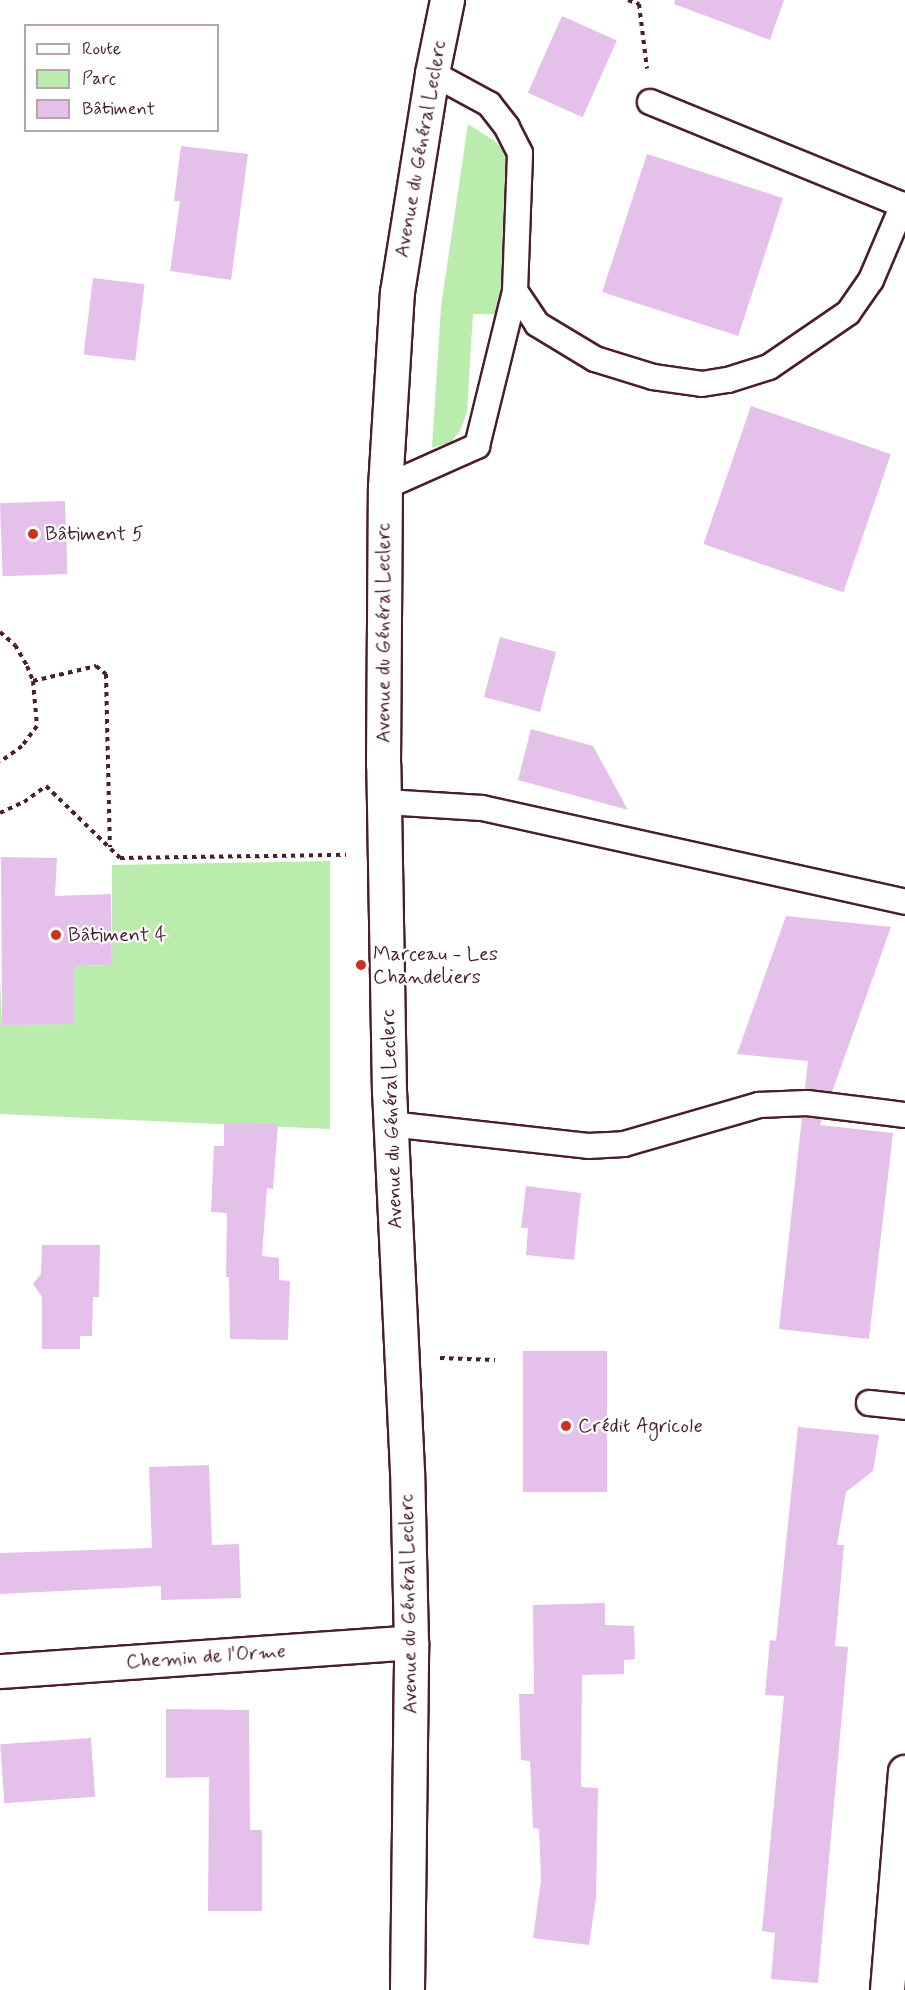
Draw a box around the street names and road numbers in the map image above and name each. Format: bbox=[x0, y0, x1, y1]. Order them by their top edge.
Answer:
street label: Avenue du Général Leclerc bbox=[390, 36, 452, 262]
street label: Avenue du Général Leclerc bbox=[372, 521, 396, 745]
street label: Avenue du Général Leclerc bbox=[376, 1006, 408, 1232]
street label: Avenue du Général Leclerc bbox=[395, 1492, 423, 1716]
street label: Chemin de l'Orme bbox=[125, 1639, 287, 1675]

